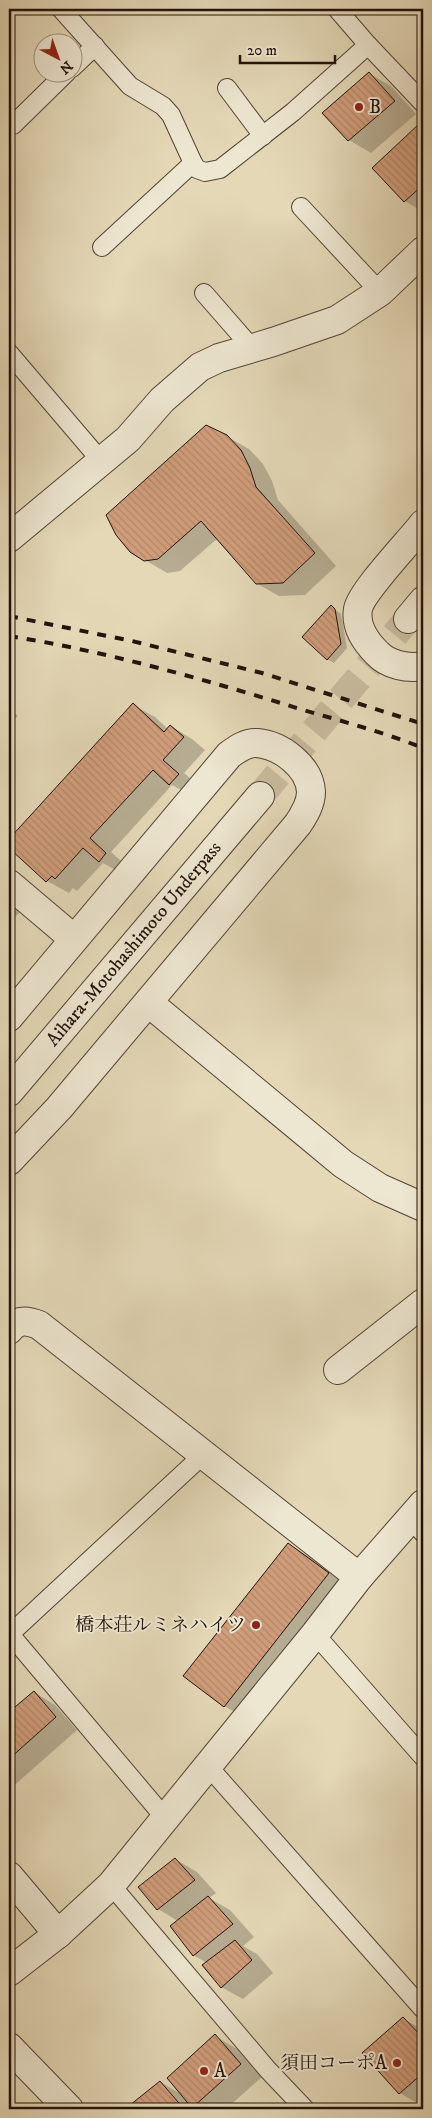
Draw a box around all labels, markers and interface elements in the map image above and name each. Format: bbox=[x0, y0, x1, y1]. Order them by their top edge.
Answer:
north arrow bbox=[32, 32, 82, 82]
scale bar bbox=[240, 32, 334, 64]
text: 20 m bbox=[247, 41, 277, 60]
text: N bbox=[55, 56, 76, 78]
place label: B bbox=[369, 96, 381, 119]
marker: B bbox=[353, 101, 365, 113]
street label: Aihara-Motohashimoto Underpass bbox=[41, 837, 227, 1051]
place label: 橋本荘ルミネハイツ bbox=[75, 1614, 246, 1637]
marker: 橋本荘ルミネハイツ bbox=[250, 1619, 262, 1631]
place label: 須田コーポA bbox=[280, 2052, 388, 2075]
marker: 須田コーポA bbox=[391, 2057, 403, 2069]
place label: A bbox=[214, 2060, 227, 2083]
marker: A bbox=[198, 2065, 210, 2077]

